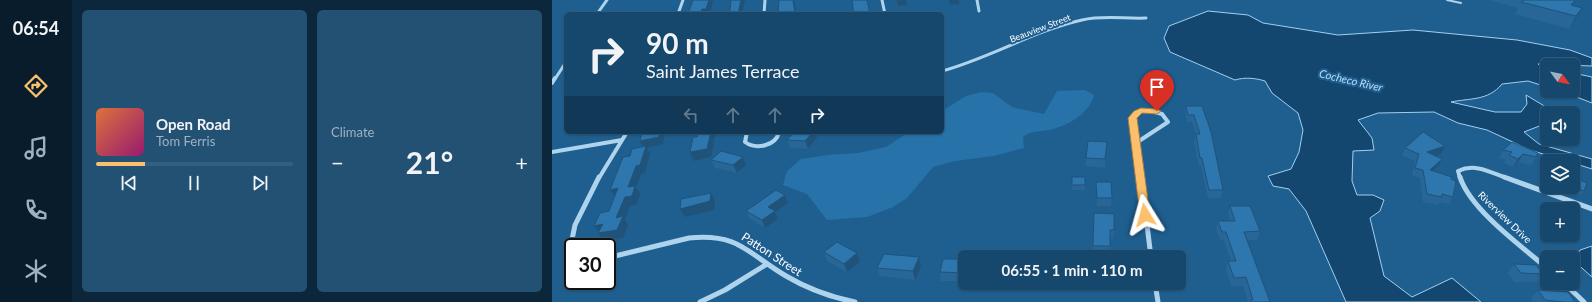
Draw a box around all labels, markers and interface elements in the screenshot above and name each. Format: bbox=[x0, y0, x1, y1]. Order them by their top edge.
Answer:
street label: Beauview Street bbox=[1008, 11, 1073, 45]
text: 06:54 bbox=[13, 17, 59, 39]
text: 90 m bbox=[646, 26, 709, 60]
icon: right bbox=[580, 28, 632, 80]
north arrow bbox=[1540, 58, 1580, 98]
map controls bbox=[1540, 58, 1580, 290]
text: Saint James Terrace bbox=[646, 60, 800, 82]
water label: Cocheco River bbox=[1318, 66, 1384, 94]
pin bbox=[1140, 70, 1174, 111]
icon: directions bbox=[22, 72, 50, 100]
icon: arrive bbox=[1146, 76, 1168, 98]
icon: left bbox=[680, 104, 702, 126]
icon: ahead bbox=[722, 104, 744, 126]
icon: ahead bbox=[764, 104, 786, 126]
icon: right bbox=[806, 104, 828, 126]
button: sound bbox=[1540, 106, 1580, 146]
text: Open Road bbox=[156, 115, 231, 133]
text: Climate bbox=[331, 124, 374, 140]
text: Tom Ferris bbox=[156, 133, 215, 149]
icon: music bbox=[22, 134, 50, 162]
text: 21° bbox=[406, 144, 453, 180]
text: − bbox=[331, 149, 344, 176]
text: + bbox=[515, 149, 528, 176]
button: layers bbox=[1540, 154, 1580, 194]
icon: previous bbox=[118, 172, 140, 194]
icon: pause bbox=[183, 172, 205, 194]
icon: next bbox=[249, 172, 271, 194]
street label: Riverview Drive bbox=[1476, 189, 1534, 245]
position arrow bbox=[1124, 194, 1166, 236]
icon: phone bbox=[22, 196, 50, 224]
button: + bbox=[1540, 202, 1580, 242]
street label: Patton Street bbox=[739, 229, 806, 280]
speed limit sign: 30 bbox=[564, 238, 616, 290]
button: − bbox=[1540, 250, 1580, 290]
icon: climate bbox=[22, 257, 50, 285]
text: 06:55 · 1 min · 110 m bbox=[1002, 261, 1142, 279]

